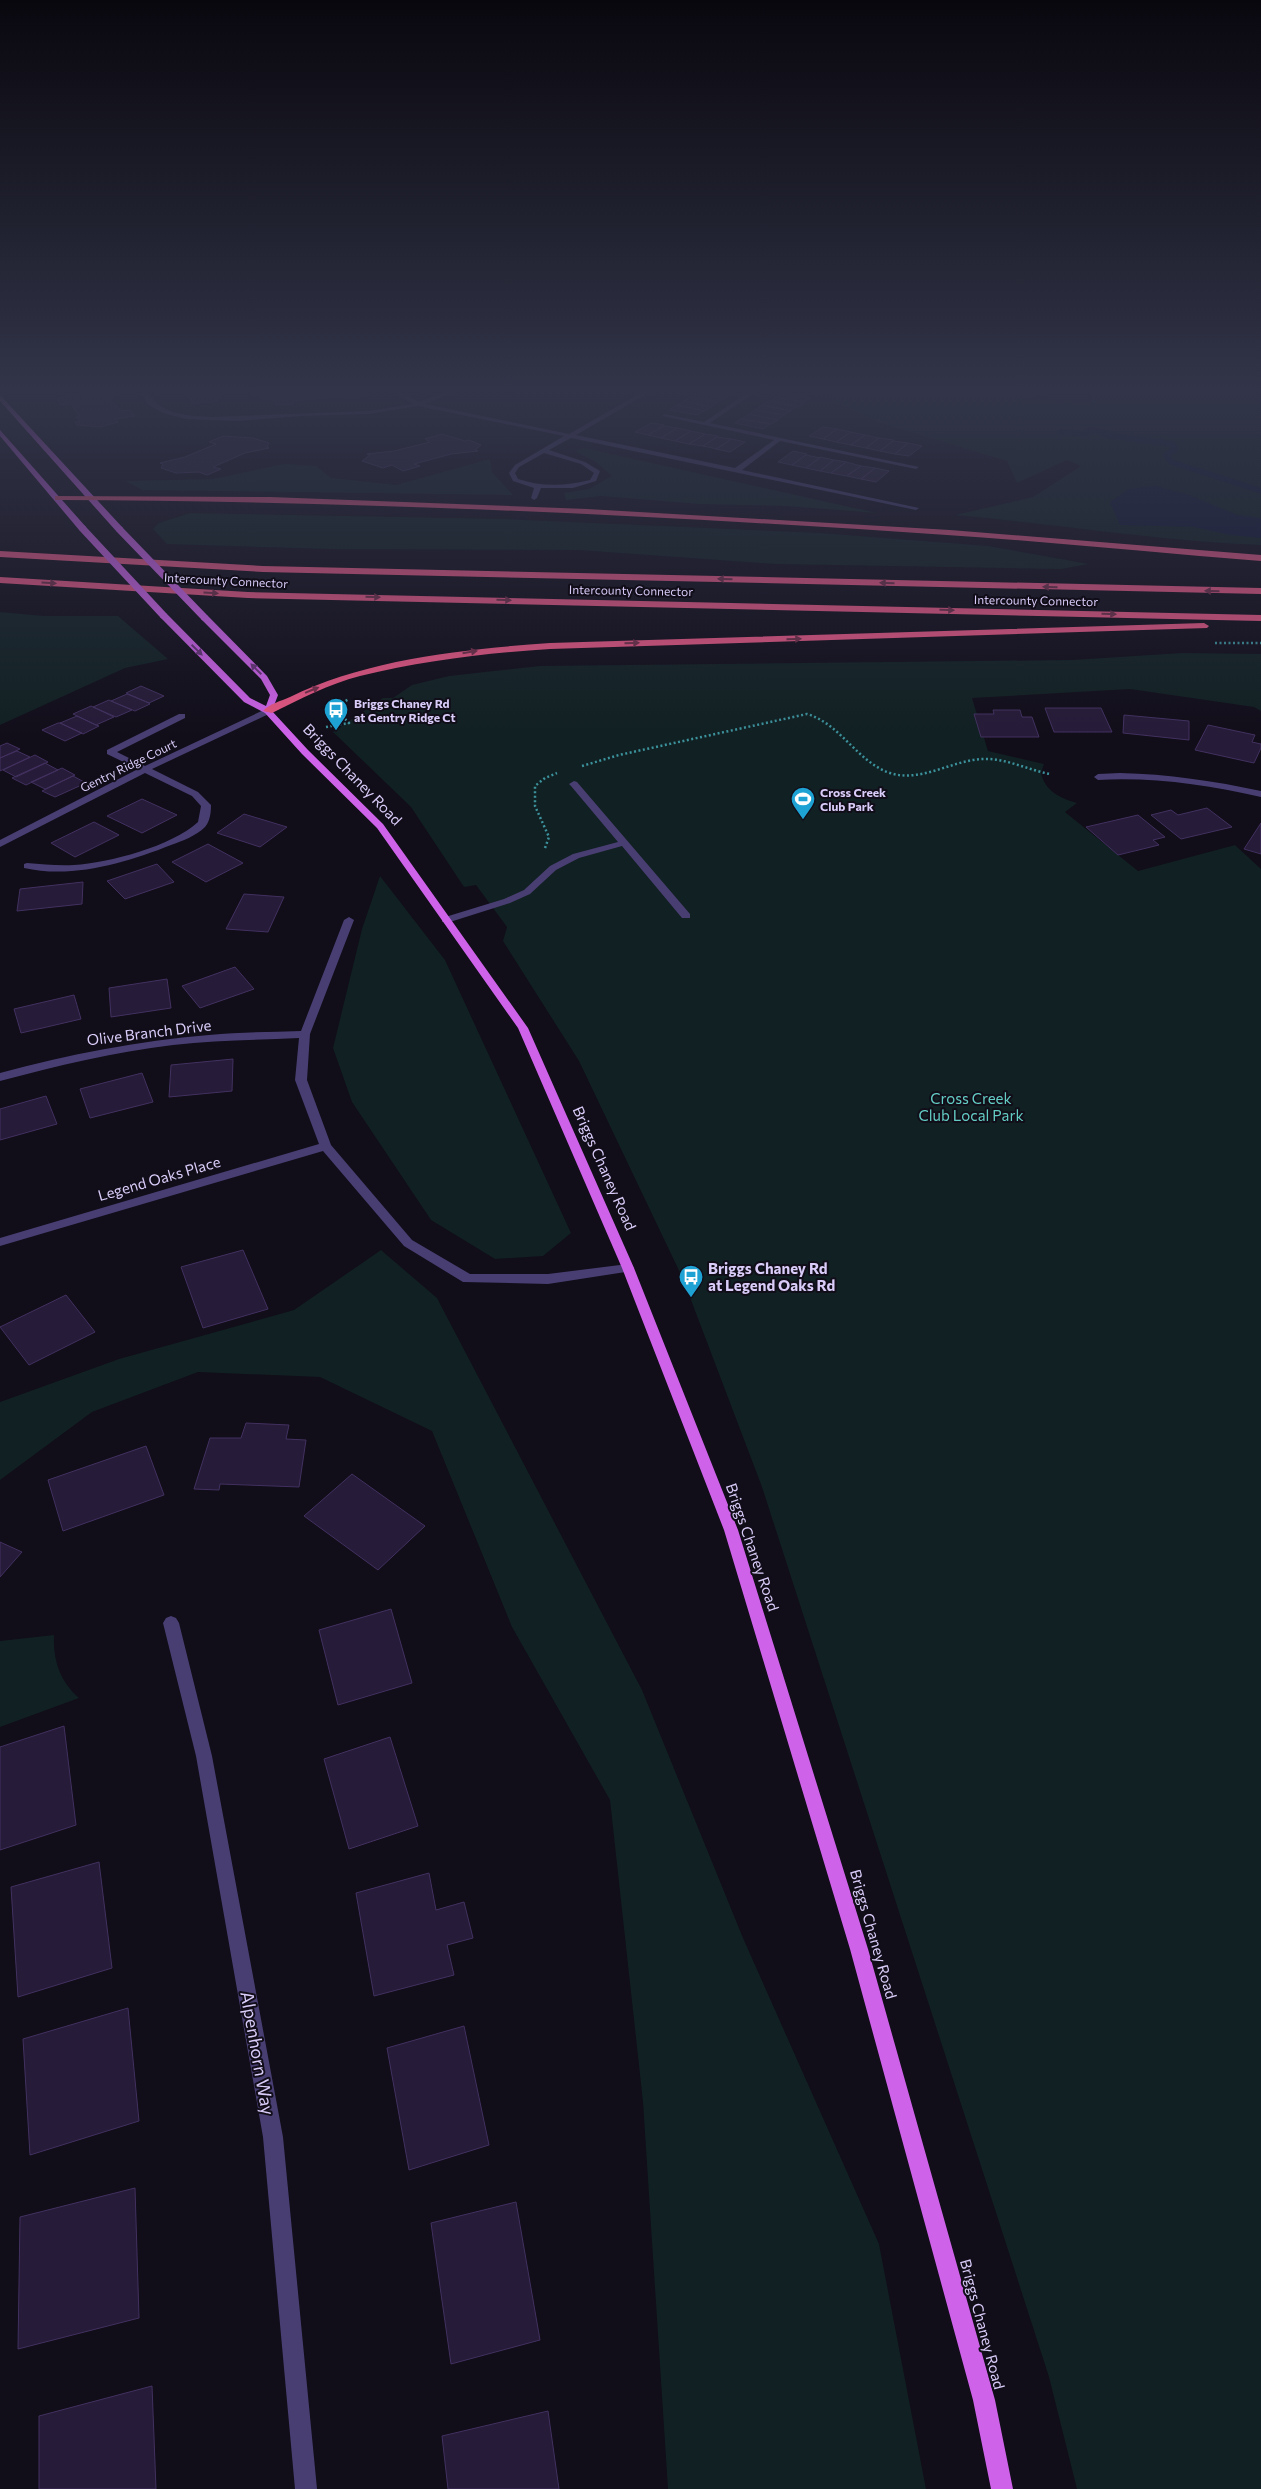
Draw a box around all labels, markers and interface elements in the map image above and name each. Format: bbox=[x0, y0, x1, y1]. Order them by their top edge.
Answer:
street label: Intercounty Connector bbox=[164, 570, 289, 590]
one-way arrow bbox=[717, 575, 733, 583]
one-way arrow bbox=[879, 578, 895, 586]
one-way arrow bbox=[41, 579, 57, 587]
street label: Intercounty Connector bbox=[569, 582, 693, 598]
one-way arrow bbox=[1042, 582, 1058, 590]
one-way arrow bbox=[1204, 586, 1220, 594]
one-way arrow bbox=[203, 589, 219, 597]
street label: Intercounty Connector bbox=[974, 592, 1098, 608]
one-way arrow bbox=[366, 594, 382, 602]
one-way arrow bbox=[497, 596, 513, 604]
one-way arrow bbox=[939, 607, 955, 615]
one-way arrow bbox=[1101, 611, 1117, 619]
one-way arrow bbox=[787, 635, 803, 643]
one-way arrow bbox=[624, 639, 640, 647]
one-way arrow bbox=[191, 644, 203, 656]
one-way arrow bbox=[462, 648, 478, 656]
one-way arrow bbox=[250, 664, 262, 676]
one-way arrow bbox=[305, 686, 320, 694]
place label: Briggs Chaney Rd at Gentry Ridge Ct bbox=[354, 696, 456, 724]
bus stop icon: Briggs Chaney Rd at Gentry Ridge Ct bbox=[323, 697, 349, 731]
street label: Briggs Chaney Road bbox=[300, 719, 406, 829]
street label: Gentry Ridge Court bbox=[78, 736, 178, 794]
place label: Cross Creek Club Park bbox=[820, 785, 886, 813]
sports icon: Cross Creek Club Park bbox=[790, 786, 816, 820]
street label: Olive Branch Drive bbox=[86, 1015, 212, 1049]
park label: Cross Creek Club Local Park bbox=[918, 1089, 1024, 1124]
street label: Briggs Chaney Road bbox=[569, 1103, 641, 1233]
street label: Legend Oaks Place bbox=[96, 1152, 223, 1204]
place label: Briggs Chaney Rd at Legend Oaks Rd bbox=[708, 1259, 835, 1294]
bus stop icon: Briggs Chaney Rd at Legend Oaks Rd bbox=[678, 1264, 704, 1298]
street label: Briggs Chaney Road bbox=[723, 1481, 783, 1613]
street label: Briggs Chaney Road bbox=[847, 1867, 901, 2001]
street label: Alpenhorn Way bbox=[236, 1989, 280, 2117]
street label: Briggs Chaney Road bbox=[957, 2257, 1009, 2391]

